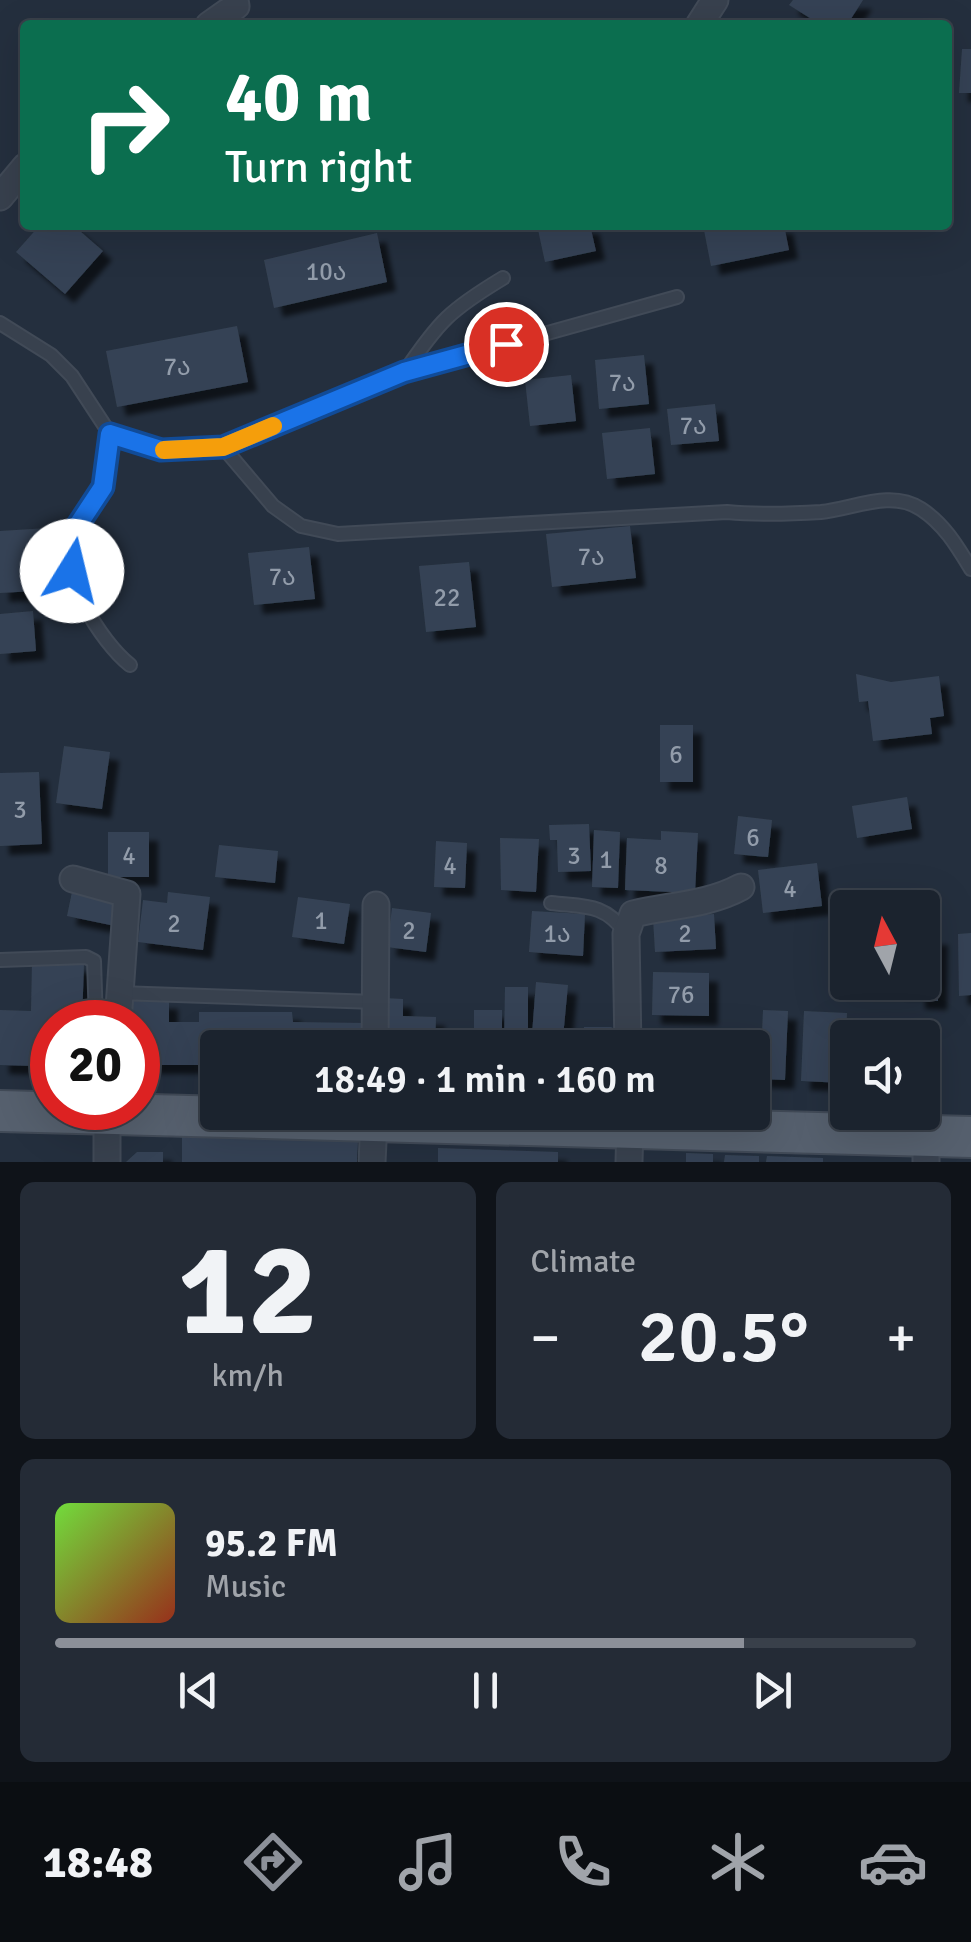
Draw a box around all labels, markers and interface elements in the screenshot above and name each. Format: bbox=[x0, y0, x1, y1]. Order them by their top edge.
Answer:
text: 40 m bbox=[225, 54, 373, 140]
icon: right bbox=[60, 60, 190, 190]
text: Turn right bbox=[225, 140, 413, 195]
house number: 10ა bbox=[306, 256, 346, 287]
pin bbox=[464, 302, 549, 387]
icon: arrive bbox=[479, 317, 534, 372]
house number: 7ა bbox=[163, 351, 191, 382]
house number: 7ა bbox=[608, 367, 636, 398]
house number: 7ა bbox=[679, 410, 707, 441]
position arrow bbox=[20, 519, 124, 623]
house number: 7ა bbox=[577, 541, 605, 572]
house number: 7ა bbox=[268, 561, 296, 592]
house number: 22 bbox=[433, 582, 461, 613]
house number: 6 bbox=[669, 739, 683, 770]
house number: 3 bbox=[13, 794, 27, 825]
house number: 6 bbox=[746, 822, 760, 853]
house number: 4 bbox=[122, 840, 136, 871]
house number: 3 bbox=[567, 840, 581, 871]
house number: 1 bbox=[599, 844, 613, 875]
house number: 4 bbox=[443, 850, 457, 881]
house number: 8 bbox=[654, 850, 668, 881]
house number: 4 bbox=[783, 873, 797, 904]
north arrow bbox=[830, 890, 940, 1000]
map controls bbox=[830, 890, 940, 1130]
house number: 1 bbox=[314, 905, 328, 936]
house number: 2 bbox=[167, 908, 181, 939]
house number: 2 bbox=[402, 915, 416, 946]
house number: 1ა bbox=[543, 918, 571, 949]
house number: 2 bbox=[678, 918, 692, 949]
house number: 76 bbox=[667, 979, 695, 1010]
speed limit sign: 20 bbox=[30, 1000, 160, 1130]
button: sound bbox=[830, 1020, 940, 1130]
text: 18:49 · 1 min · 160 m bbox=[314, 1056, 656, 1103]
text: 12 bbox=[178, 1211, 318, 1371]
text: Climate bbox=[531, 1242, 636, 1281]
text: 20.5° bbox=[638, 1290, 809, 1383]
text: − bbox=[531, 1304, 560, 1372]
text: + bbox=[886, 1304, 916, 1372]
text: km/h bbox=[212, 1356, 284, 1395]
text: 95.2 FM bbox=[205, 1520, 338, 1567]
text: Music bbox=[205, 1567, 286, 1606]
icon: previous bbox=[171, 1663, 226, 1718]
icon: pause bbox=[458, 1663, 513, 1718]
icon: next bbox=[745, 1663, 800, 1718]
icon: directions bbox=[238, 1827, 308, 1897]
icon: music bbox=[393, 1827, 463, 1897]
icon: phone bbox=[548, 1827, 618, 1897]
icon: climate bbox=[703, 1827, 773, 1897]
icon: car bbox=[858, 1827, 928, 1897]
text: 18:48 bbox=[43, 1835, 153, 1890]

